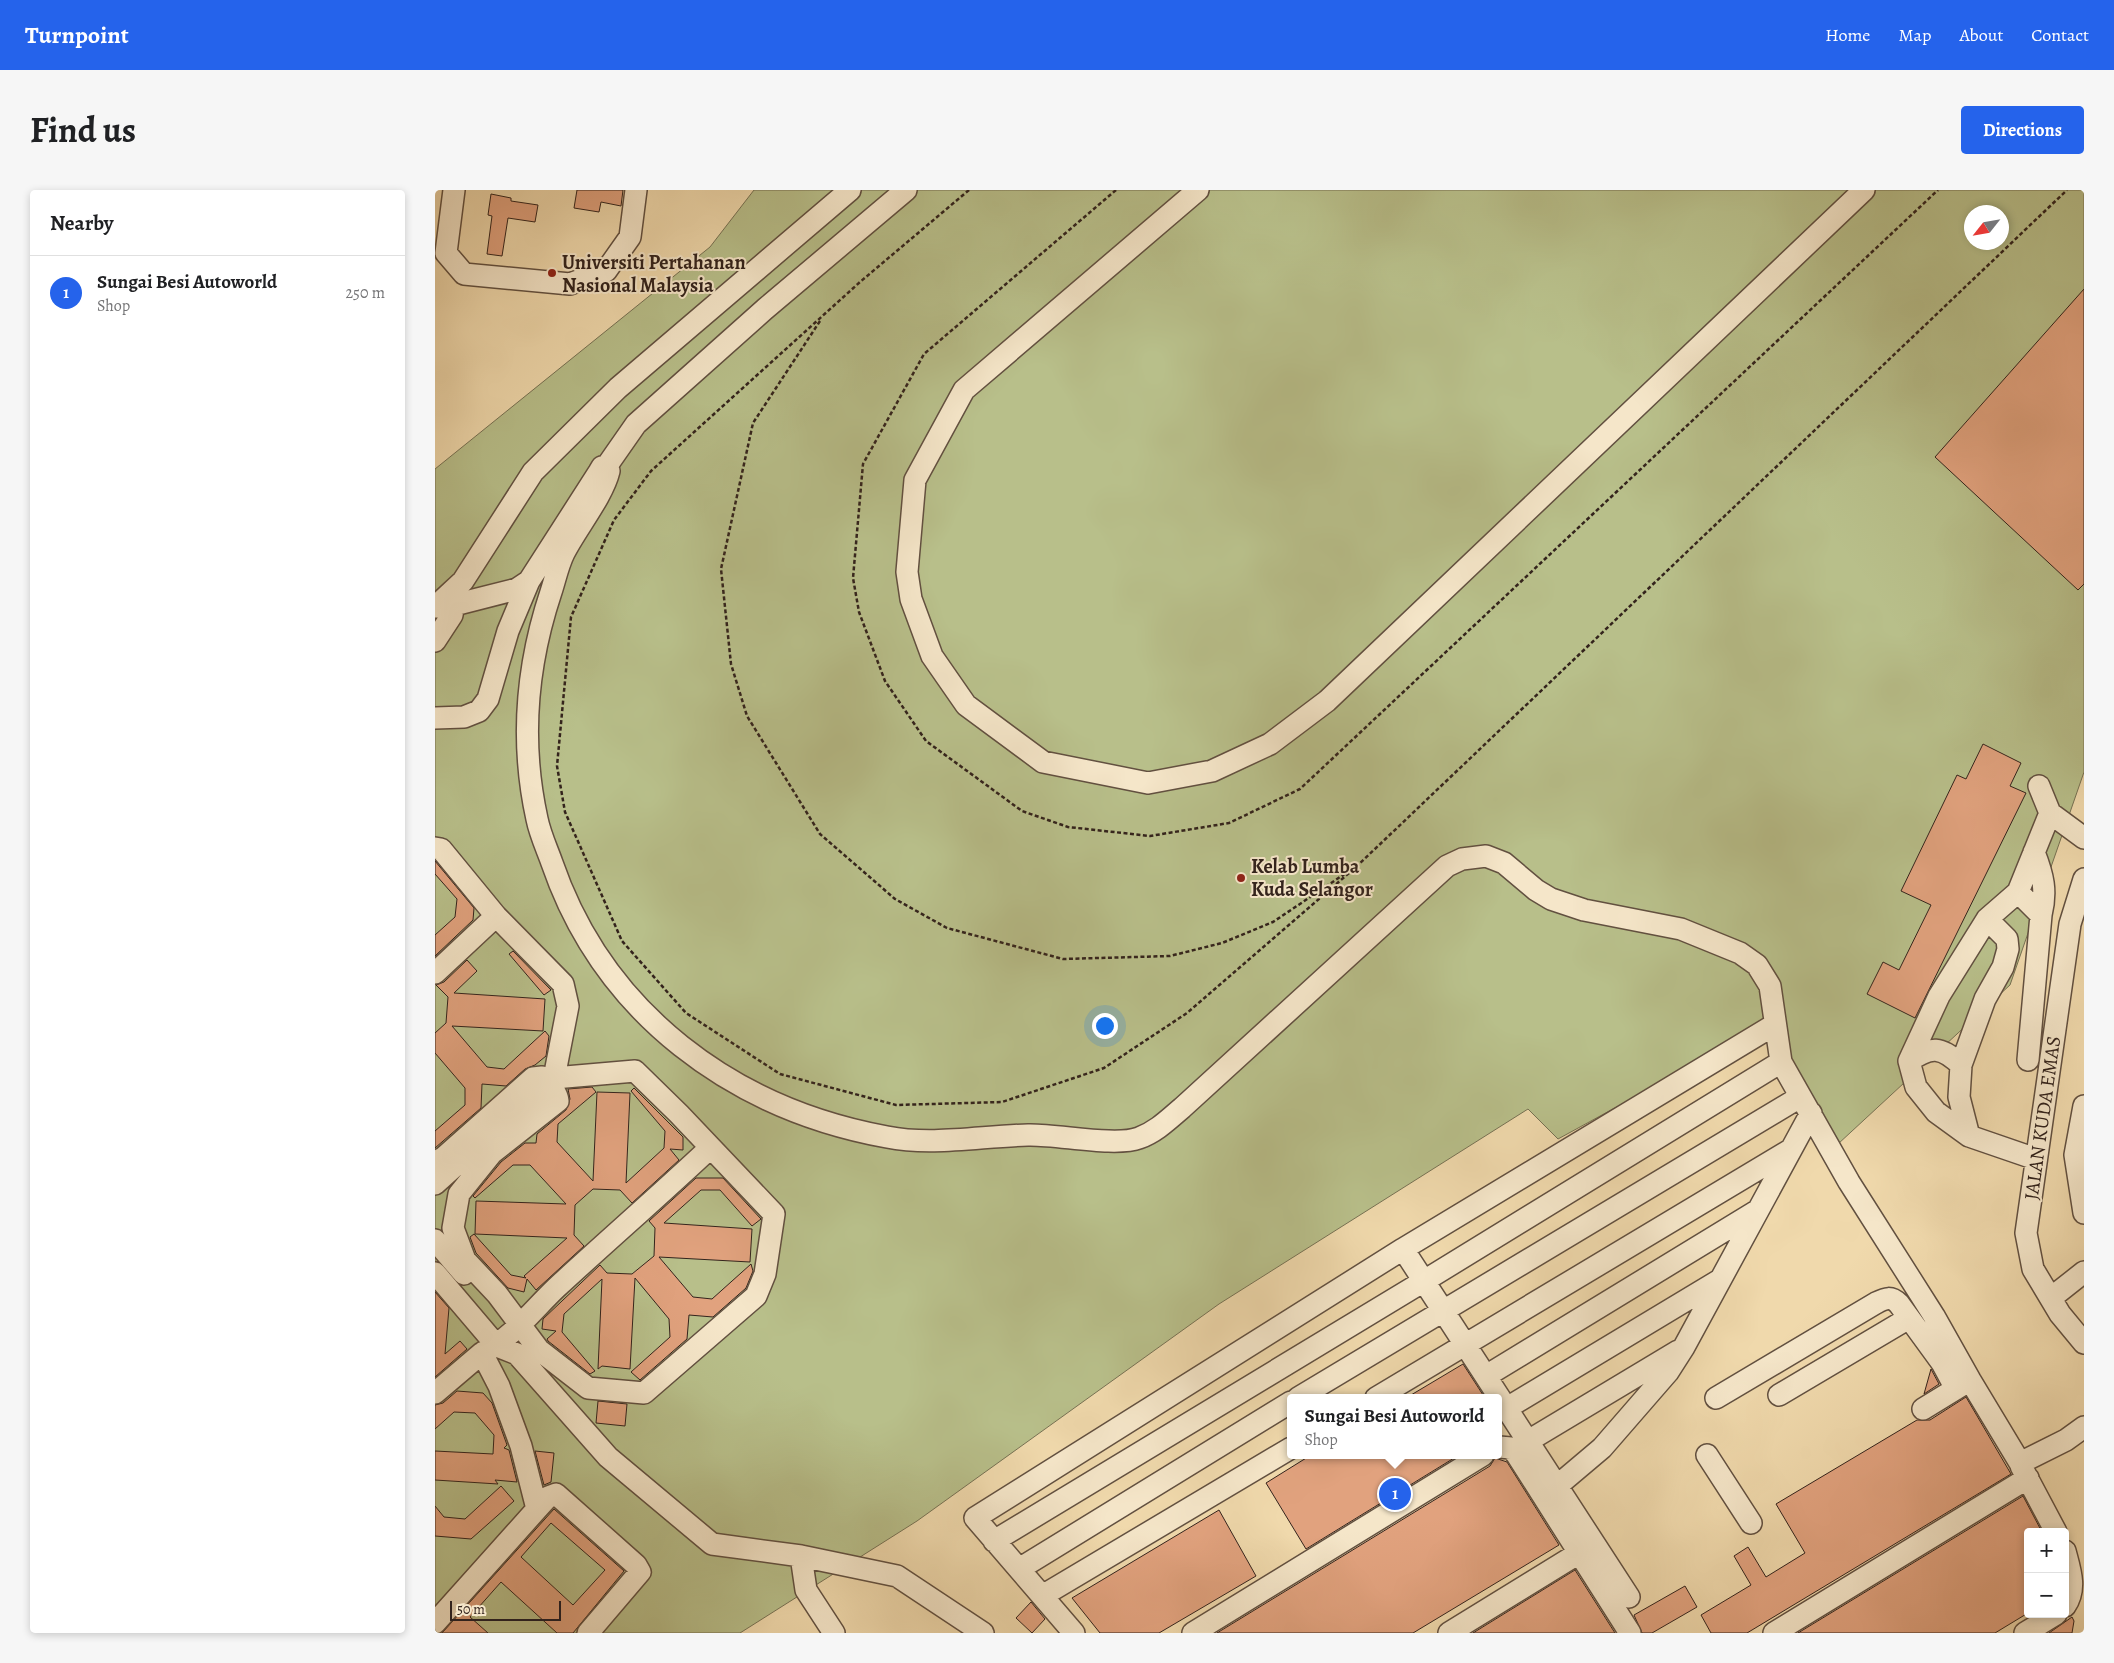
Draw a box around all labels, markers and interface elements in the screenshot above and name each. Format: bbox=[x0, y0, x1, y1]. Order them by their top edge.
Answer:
text: Turnpoint bbox=[25, 19, 129, 51]
text: Home bbox=[1825, 23, 1870, 47]
text: Map bbox=[1898, 23, 1931, 47]
text: About bbox=[1959, 23, 2003, 47]
text: Contact bbox=[2031, 23, 2089, 47]
text: Find us bbox=[30, 106, 136, 154]
button: Directions bbox=[1961, 106, 2084, 154]
north arrow bbox=[1964, 205, 2009, 250]
text: Nearby bbox=[50, 209, 113, 237]
place label: Universiti Pertahanan Nasional Malaysia bbox=[562, 249, 746, 299]
marker: Universiti Pertahanan Nasional Malaysia bbox=[546, 267, 558, 279]
text: Sungai Besi Autoworld bbox=[97, 269, 277, 295]
text: 1 bbox=[63, 282, 69, 304]
text: 250 m bbox=[346, 282, 385, 304]
text: Shop bbox=[97, 295, 130, 317]
place label: Kelab Lumba Kuda Selangor bbox=[1251, 853, 1373, 903]
marker: Kelab Lumba Kuda Selangor bbox=[1235, 872, 1247, 884]
your location bbox=[1092, 1013, 1118, 1039]
street label: JALAN KUDA EMAS bbox=[2018, 1034, 2067, 1202]
popup bbox=[1287, 1394, 1502, 1459]
text: Sungai Besi Autoworld bbox=[1304, 1403, 1485, 1429]
text: Shop bbox=[1304, 1429, 1338, 1451]
pin: 1 bbox=[1379, 1475, 1411, 1513]
map controls bbox=[2024, 1528, 2069, 1618]
button: + bbox=[2024, 1528, 2069, 1573]
button: − bbox=[2024, 1573, 2069, 1618]
scale bar bbox=[450, 1598, 561, 1621]
text: 50 m bbox=[457, 1600, 485, 1619]

